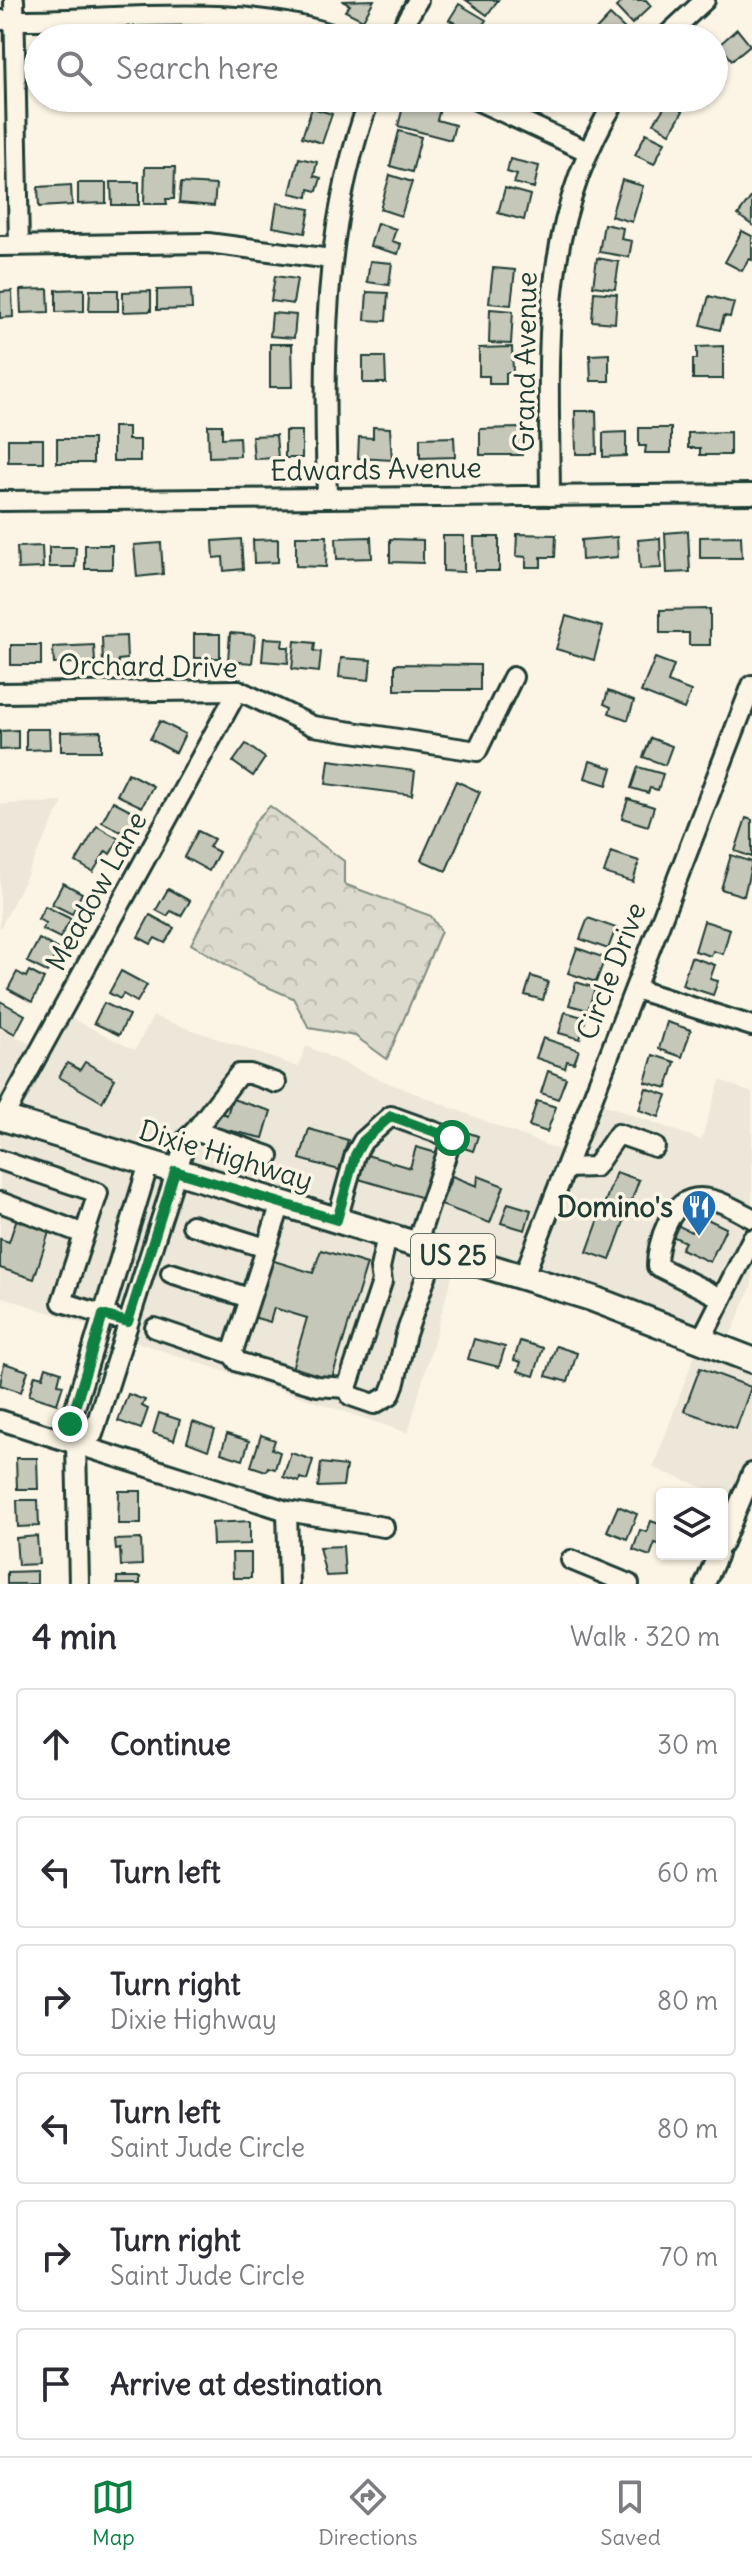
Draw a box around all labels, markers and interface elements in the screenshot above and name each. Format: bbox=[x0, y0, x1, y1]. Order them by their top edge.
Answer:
search box bbox=[24, 24, 728, 112]
icon: search bbox=[52, 46, 96, 90]
text: Search here bbox=[116, 49, 279, 87]
street label: Grand Avenue bbox=[505, 271, 545, 453]
street label: Edwards Avenue bbox=[270, 449, 482, 489]
street label: Orchard Drive bbox=[58, 646, 238, 686]
street label: Meadow Lane bbox=[37, 805, 155, 977]
street label: Circle Drive bbox=[568, 897, 654, 1045]
street label: Dixie Highway bbox=[135, 1112, 317, 1198]
route start bbox=[434, 1120, 470, 1156]
restaurant icon: Domino's bbox=[680, 1188, 718, 1238]
place label: Domino's bbox=[557, 1189, 673, 1225]
road number: US 25 bbox=[411, 1234, 495, 1278]
route end bbox=[52, 1406, 88, 1442]
map controls bbox=[656, 1488, 728, 1560]
button: layers bbox=[656, 1488, 728, 1560]
text: 4 min bbox=[32, 1615, 117, 1658]
text: Walk · 320 m bbox=[570, 1620, 720, 1653]
icon: ahead bbox=[34, 1722, 78, 1766]
text: Continue bbox=[110, 1725, 231, 1763]
text: 30 m bbox=[657, 1728, 718, 1761]
icon: left bbox=[34, 1850, 78, 1894]
text: Turn left bbox=[110, 1853, 221, 1891]
text: 60 m bbox=[657, 1856, 718, 1889]
text: Turn right bbox=[110, 1965, 241, 2003]
icon: right bbox=[34, 1978, 78, 2022]
text: 80 m bbox=[657, 1984, 718, 2017]
text: Dixie Highway bbox=[110, 2003, 277, 2036]
text: Turn left bbox=[110, 2093, 221, 2131]
icon: left bbox=[34, 2106, 78, 2150]
text: 80 m bbox=[657, 2112, 718, 2145]
text: Saint Jude Circle bbox=[110, 2131, 305, 2164]
text: Turn right bbox=[110, 2221, 241, 2259]
icon: right bbox=[34, 2234, 78, 2278]
text: 70 m bbox=[659, 2240, 718, 2273]
text: Saint Jude Circle bbox=[110, 2259, 305, 2292]
icon: arrive bbox=[34, 2362, 78, 2406]
text: Arrive at destination bbox=[110, 2365, 382, 2403]
tab: Map bbox=[91, 2475, 135, 2551]
tab: Directions bbox=[318, 2475, 418, 2551]
tab: Saved bbox=[600, 2475, 661, 2551]

